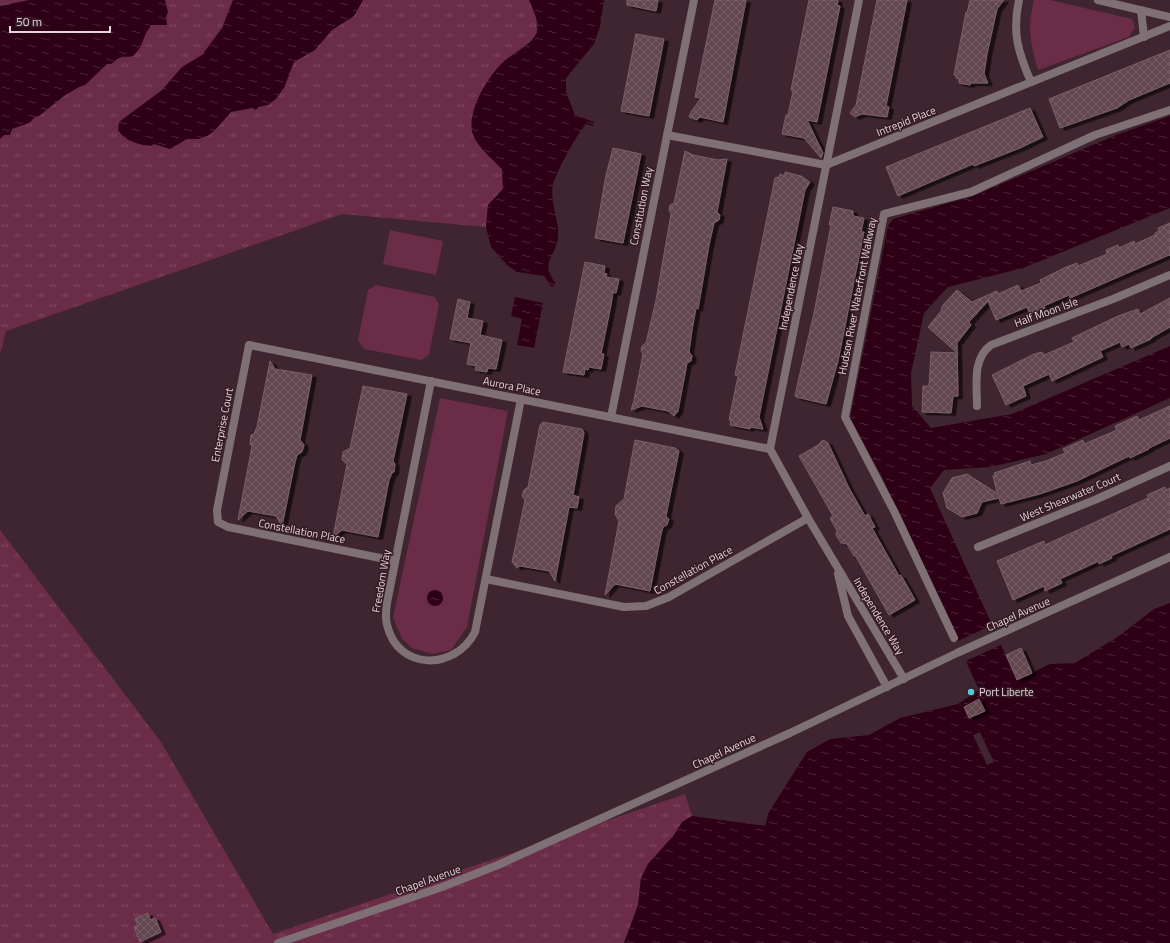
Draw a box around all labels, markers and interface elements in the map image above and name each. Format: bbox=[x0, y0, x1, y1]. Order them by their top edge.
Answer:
scale bar bbox=[10, 8, 110, 34]
text: 50 m bbox=[16, 12, 42, 31]
street label: Intrepid Place bbox=[874, 102, 939, 140]
street label: Constitution Way bbox=[626, 165, 657, 247]
street label: Hudson River Waterfront Walkway bbox=[834, 215, 880, 376]
street label: Independence Way bbox=[775, 242, 807, 332]
street label: Half Moon Isle bbox=[1012, 293, 1080, 331]
street label: Aurora Place bbox=[482, 373, 543, 400]
street label: Enterprise Court bbox=[207, 386, 237, 464]
street label: West Shearwater Court bbox=[1017, 469, 1123, 525]
street label: Constellation Place bbox=[257, 515, 347, 547]
street label: Constellation Place bbox=[651, 541, 736, 598]
street label: Freedom Way bbox=[368, 547, 395, 614]
street label: Independence Way bbox=[850, 574, 909, 658]
street label: Chapel Avenue bbox=[984, 593, 1053, 635]
place label: Port Liberte bbox=[979, 684, 1034, 700]
marker: Port Liberte bbox=[966, 687, 976, 697]
street label: Chapel Avenue bbox=[690, 729, 759, 773]
street label: Chapel Avenue bbox=[393, 861, 463, 899]

